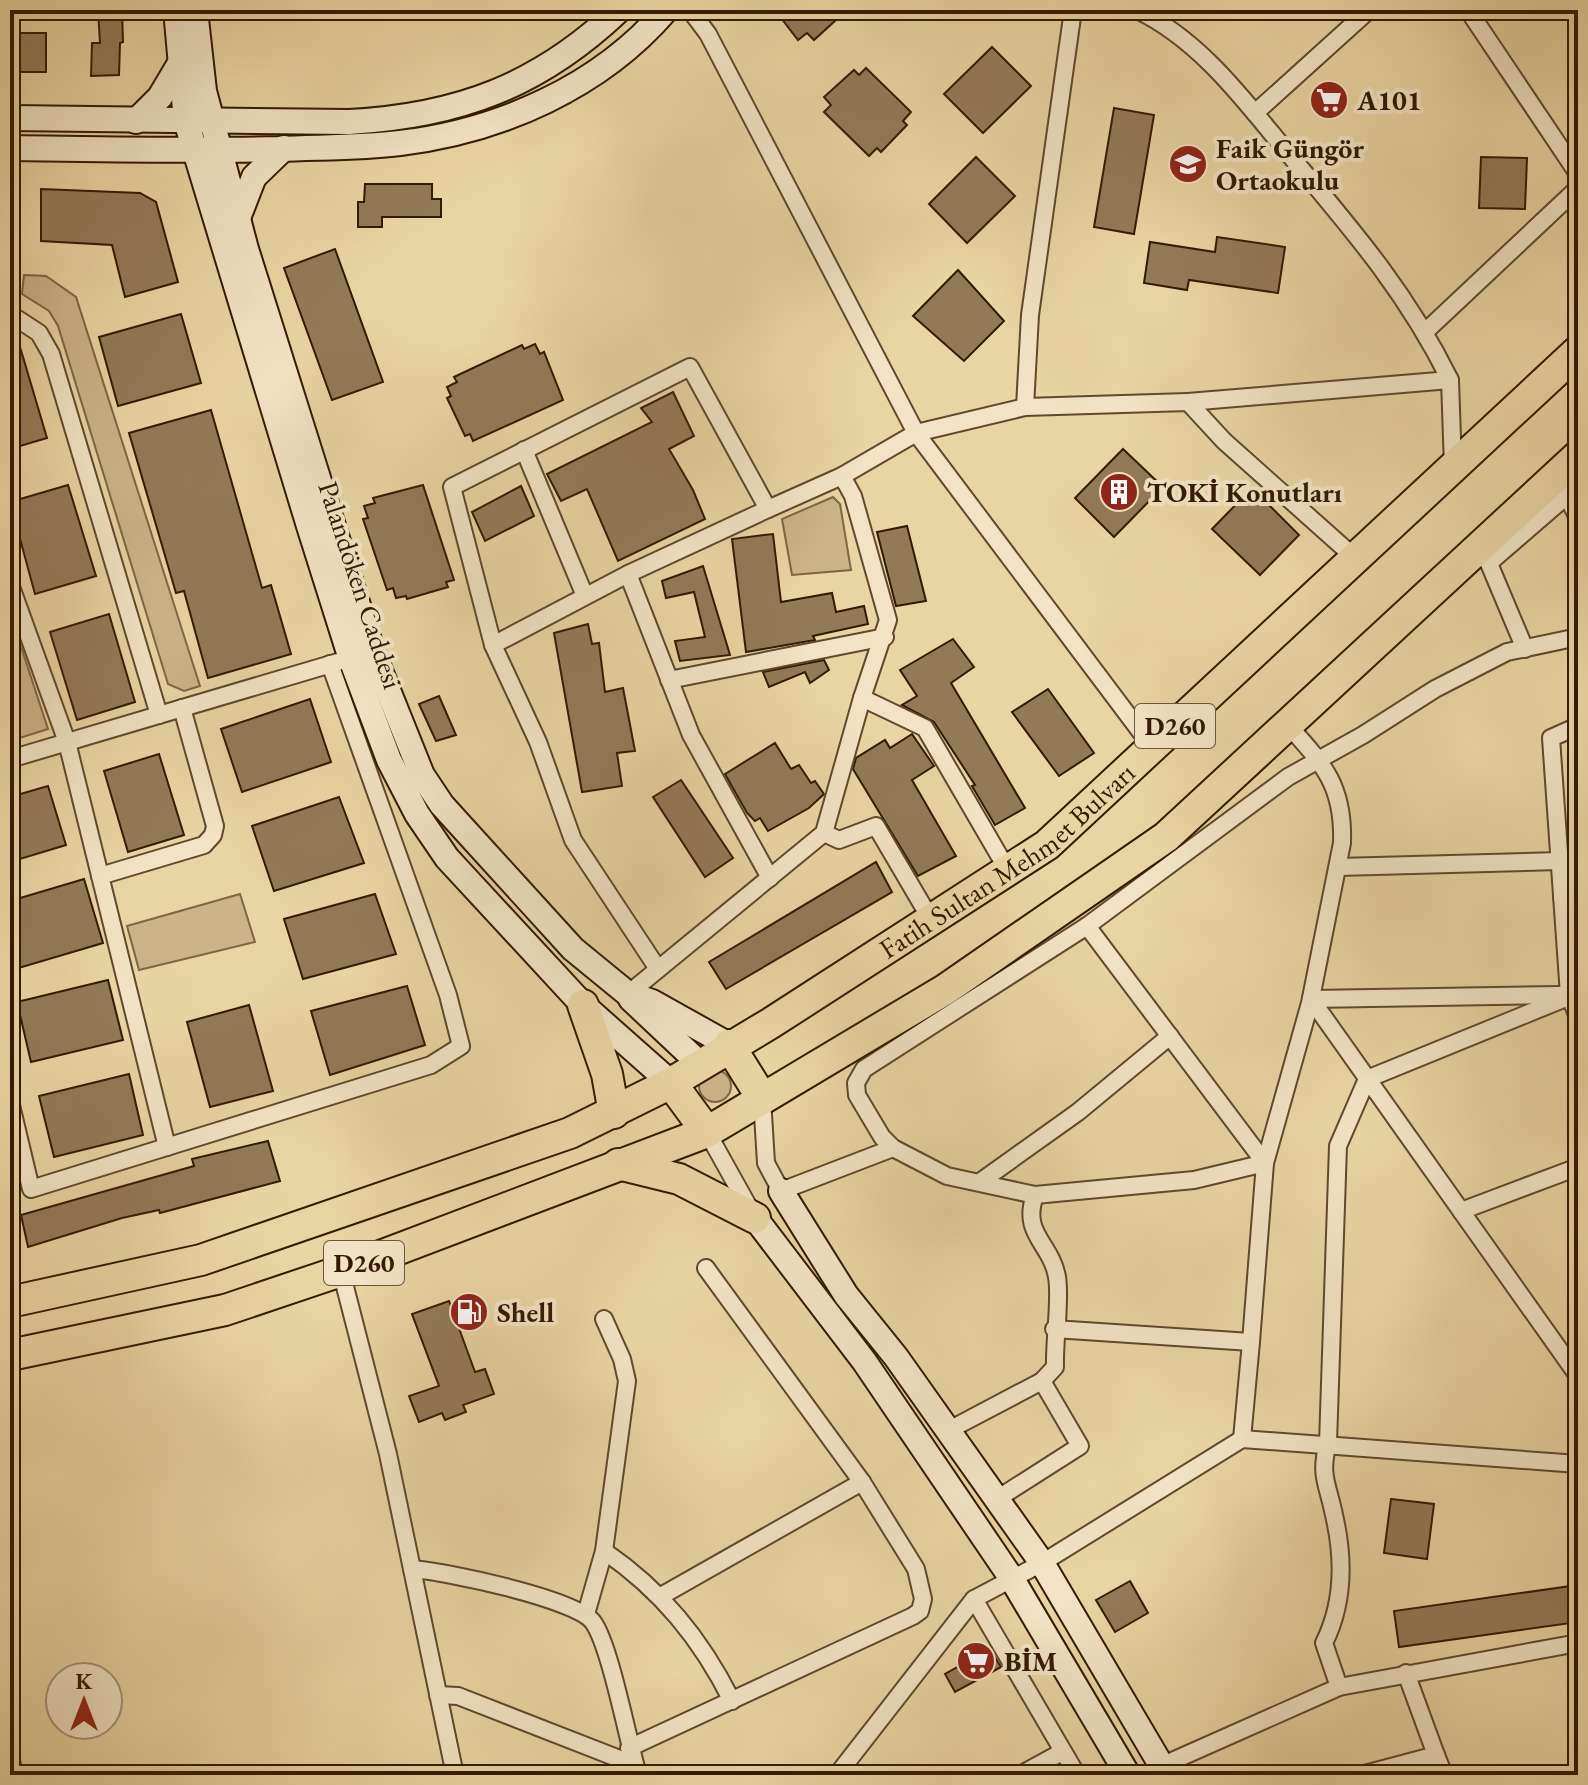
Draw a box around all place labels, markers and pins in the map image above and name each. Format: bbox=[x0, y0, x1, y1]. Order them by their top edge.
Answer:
supermarket icon: A101 bbox=[1308, 79, 1350, 121]
place label: A101 bbox=[1356, 82, 1422, 118]
place label: Faik Güngör Ortaokulu bbox=[1216, 130, 1364, 198]
school or university icon: Faik Güngör Ortaokulu bbox=[1167, 143, 1209, 185]
building icon: TOKİ Konutları bbox=[1098, 471, 1140, 513]
place label: TOKİ Konutları bbox=[1147, 474, 1342, 510]
fuel station icon: Shell bbox=[448, 1291, 490, 1333]
place label: Shell bbox=[497, 1294, 554, 1330]
supermarket icon: BİM bbox=[955, 1640, 997, 1682]
place label: BİM bbox=[1004, 1643, 1058, 1679]

